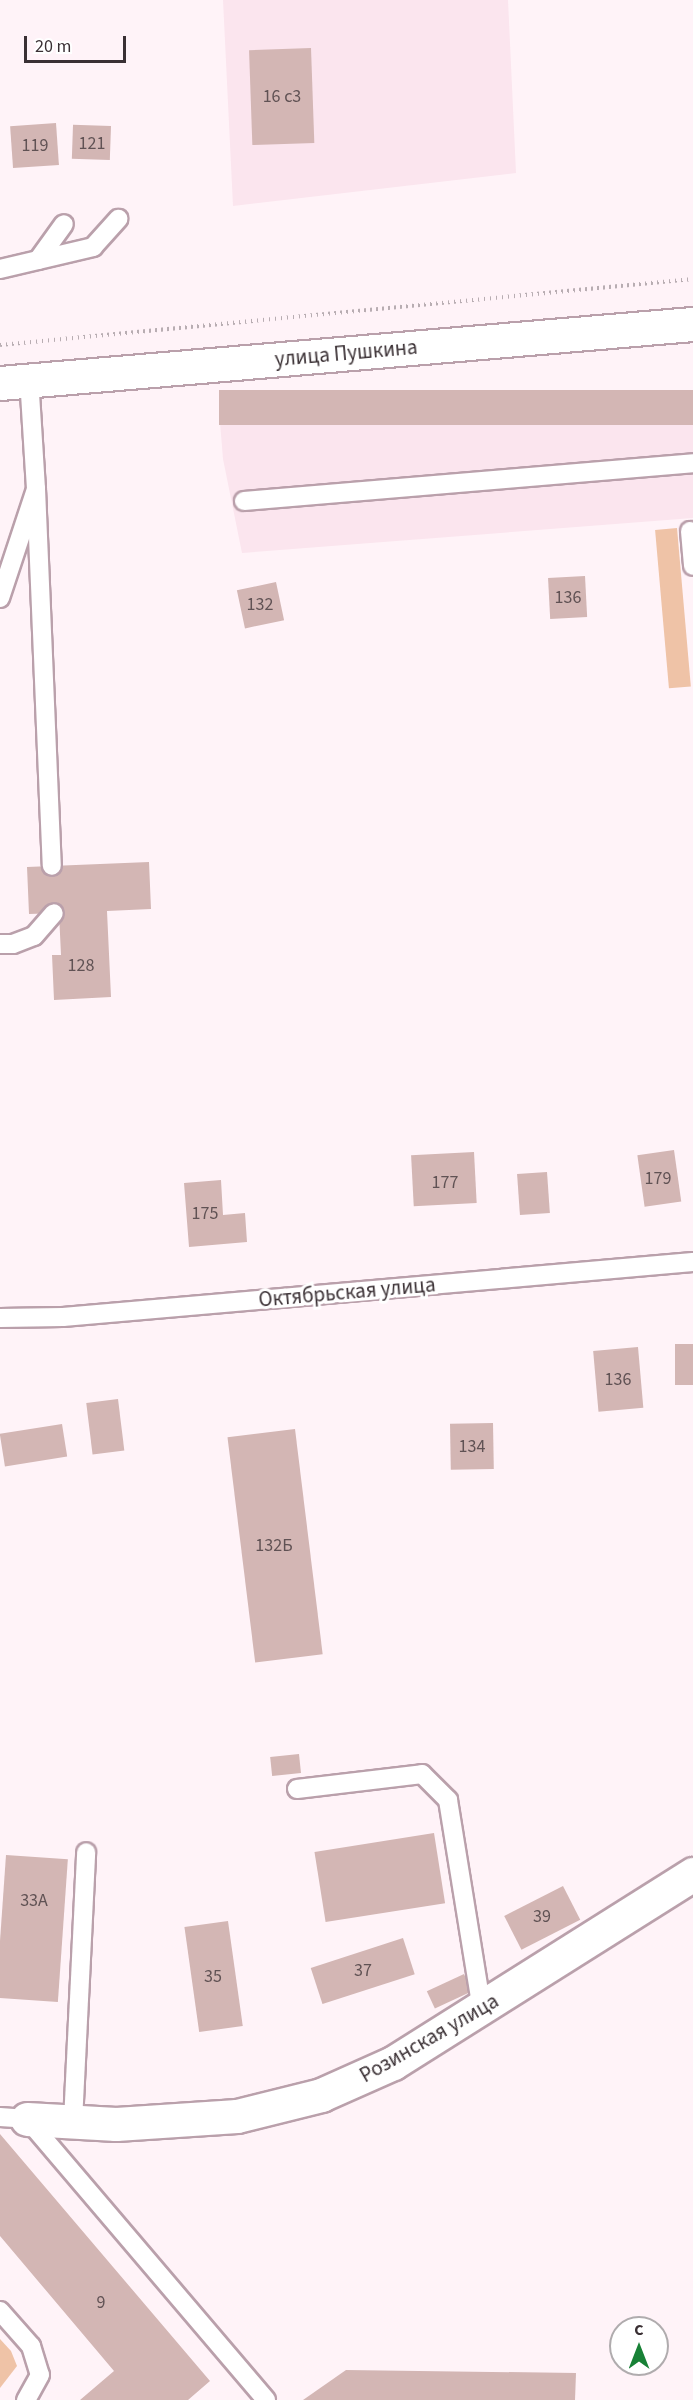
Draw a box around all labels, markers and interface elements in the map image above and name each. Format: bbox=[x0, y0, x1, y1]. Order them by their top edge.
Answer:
scale bar bbox=[27, 24, 129, 62]
text: 20 m bbox=[35, 34, 71, 59]
house number: 16 с3 bbox=[263, 86, 301, 108]
house number: 121 bbox=[79, 133, 105, 155]
house number: 119 bbox=[22, 135, 48, 157]
street label: улица Пушкина bbox=[274, 334, 418, 372]
house number: 136 bbox=[555, 587, 581, 609]
house number: 132 bbox=[247, 594, 273, 616]
house number: 128 bbox=[68, 955, 94, 977]
house number: 179 bbox=[645, 1168, 671, 1190]
house number: 177 bbox=[432, 1172, 458, 1194]
house number: 175 bbox=[192, 1203, 218, 1225]
street label: Октябрьская улица bbox=[257, 1272, 437, 1312]
house number: 136 bbox=[605, 1369, 631, 1391]
house number: 134 bbox=[459, 1436, 485, 1458]
house number: 132Б bbox=[255, 1535, 293, 1557]
house number: 33А bbox=[20, 1890, 48, 1912]
house number: 39 bbox=[533, 1906, 551, 1928]
house number: 37 bbox=[354, 1960, 372, 1982]
house number: 35 bbox=[204, 1966, 222, 1988]
street label: Розинская улица bbox=[355, 1988, 503, 2088]
house number: 9 bbox=[97, 2292, 105, 2314]
north arrow bbox=[609, 2316, 669, 2376]
text: С bbox=[634, 2319, 644, 2341]

